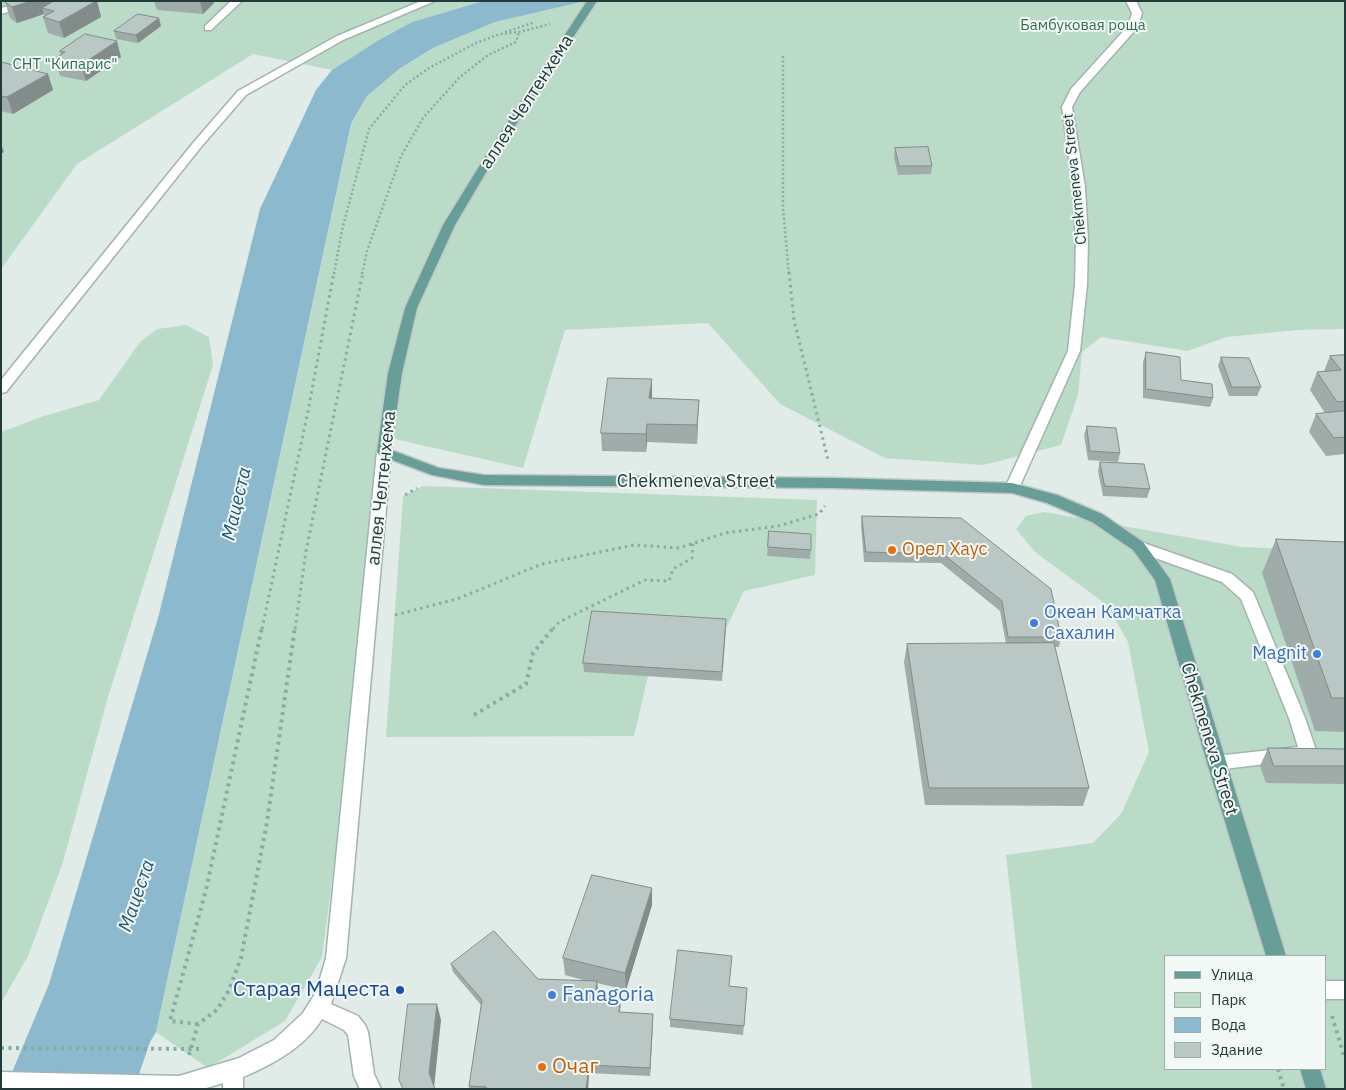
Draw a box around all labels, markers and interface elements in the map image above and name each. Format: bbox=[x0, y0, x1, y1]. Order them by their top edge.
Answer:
park label: Бамбуковая роща bbox=[1020, 17, 1146, 35]
street label: аллея Челтенхема bbox=[476, 31, 578, 173]
park label: СНТ "Кипарис" bbox=[13, 56, 117, 74]
street label: Chekmeneva Street bbox=[1059, 112, 1091, 246]
street label: аллея Челтенхема bbox=[363, 410, 401, 566]
water label: Мацеста bbox=[218, 465, 256, 543]
street label: Chekmeneva Street bbox=[617, 471, 775, 493]
place label: Орел Хаус bbox=[902, 539, 988, 561]
marker: Орел Хаус bbox=[886, 544, 898, 556]
place label: Океан Камчатка Сахалин bbox=[1044, 602, 1181, 644]
marker: Океан Камчатка Сахалин bbox=[1028, 617, 1040, 629]
place label: Magnit bbox=[1252, 643, 1307, 665]
marker: Magnit bbox=[1311, 648, 1323, 660]
street label: Chekmeneva Street bbox=[1176, 660, 1242, 818]
water label: Мацеста bbox=[114, 857, 160, 935]
legend bbox=[1164, 955, 1326, 1070]
text: Улица bbox=[1211, 965, 1253, 984]
place label: Старая Мацеста bbox=[233, 977, 390, 1003]
place label: Fanagoria bbox=[562, 982, 654, 1008]
marker: Старая Мацеста bbox=[394, 984, 406, 996]
marker: Fanagoria bbox=[546, 989, 558, 1001]
text: Парк bbox=[1211, 990, 1246, 1009]
text: Вода bbox=[1211, 1015, 1246, 1034]
text: Здание bbox=[1211, 1040, 1263, 1059]
place label: Очаг bbox=[552, 1054, 599, 1080]
marker: Очаг bbox=[536, 1061, 548, 1073]

